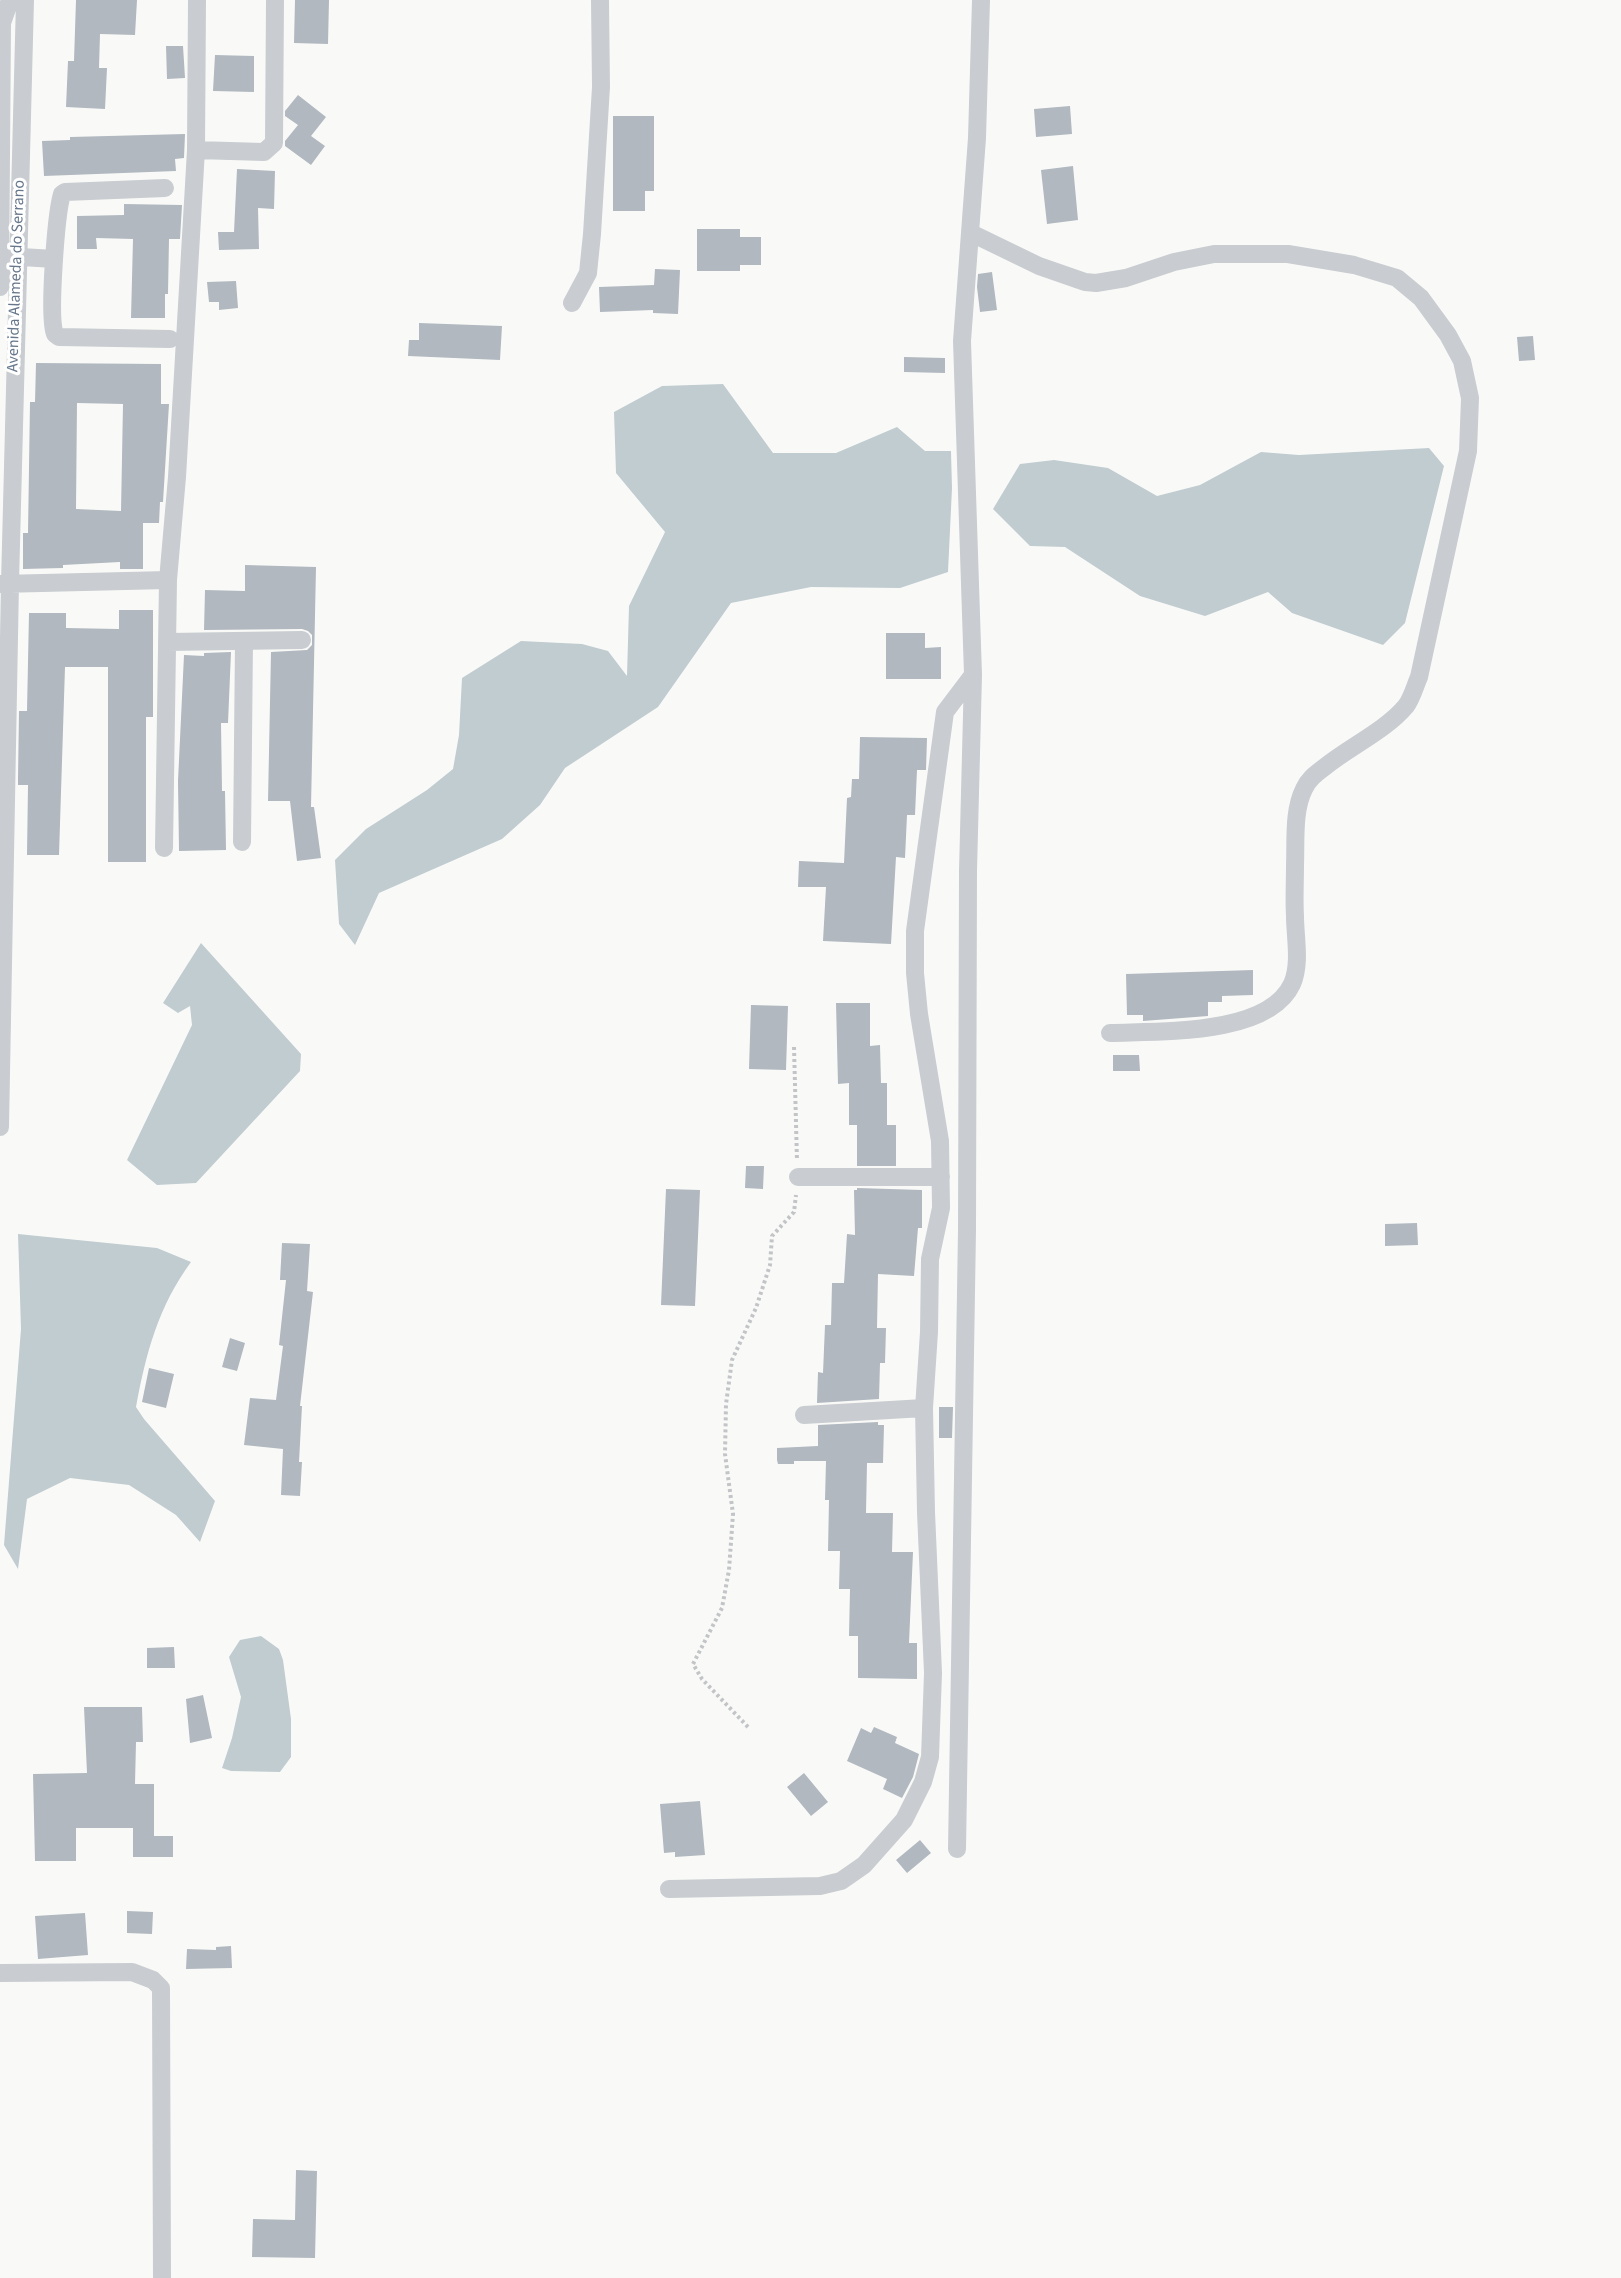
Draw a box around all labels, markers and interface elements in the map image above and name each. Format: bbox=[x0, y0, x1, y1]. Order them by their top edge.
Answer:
street label: Avenida Alameda do Serrano bbox=[4, 180, 30, 372]

